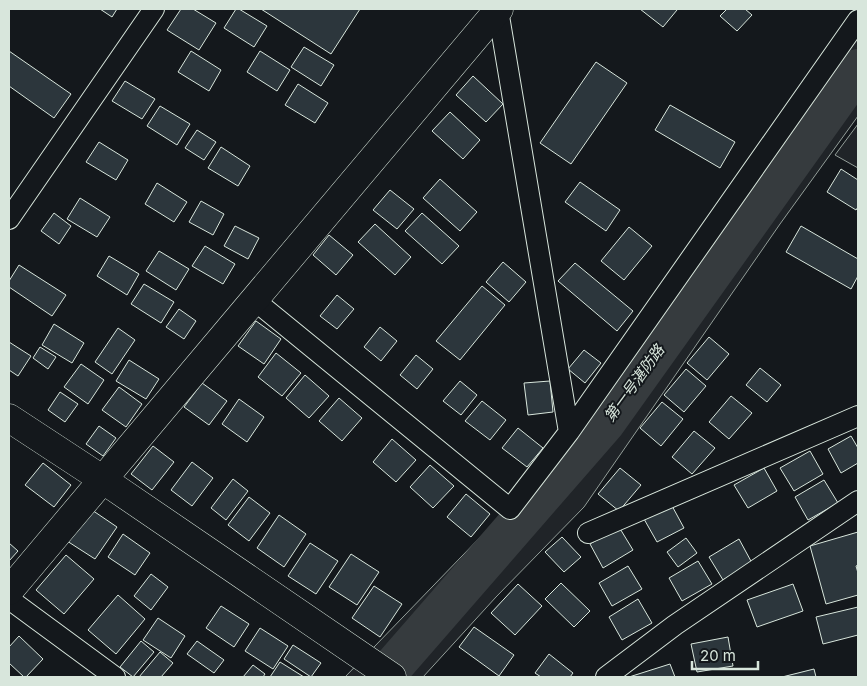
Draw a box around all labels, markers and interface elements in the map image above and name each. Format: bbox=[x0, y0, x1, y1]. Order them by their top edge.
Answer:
water label: 第一号湛防路 bbox=[600, 339, 669, 425]
scale bar bbox=[692, 638, 758, 670]
text: 20 m bbox=[700, 646, 736, 665]

